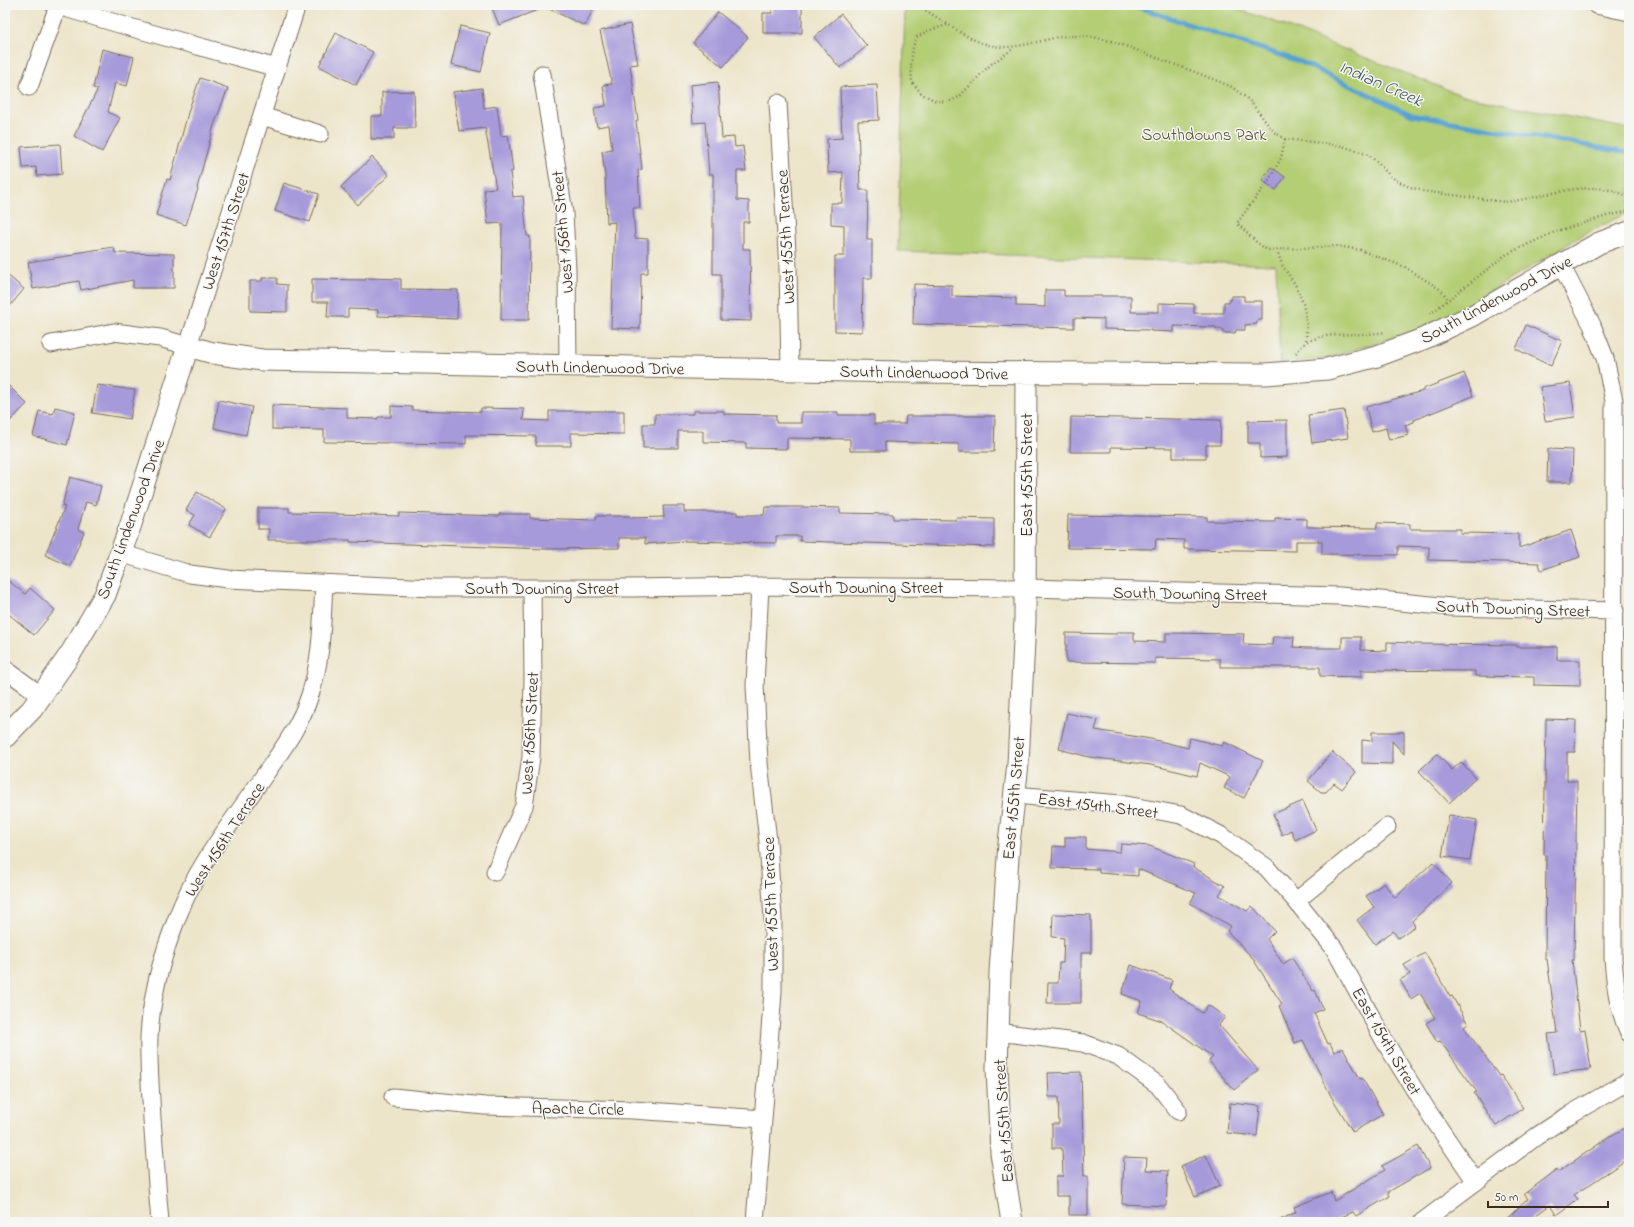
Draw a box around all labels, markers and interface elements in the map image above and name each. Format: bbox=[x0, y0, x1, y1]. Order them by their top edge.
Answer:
water label: Indian Creek bbox=[1334, 55, 1427, 115]
park label: Southdowns Park bbox=[1142, 123, 1267, 148]
street label: West 157th Street bbox=[196, 169, 257, 294]
street label: West 156th Street bbox=[546, 169, 581, 294]
street label: West 155th Terrace bbox=[770, 169, 803, 305]
street label: South Lindenwood Drive bbox=[1416, 250, 1577, 351]
street label: South Lindenwood Drive bbox=[515, 355, 685, 382]
street label: South Lindenwood Drive bbox=[839, 360, 1009, 387]
street label: East 155th Street bbox=[1015, 413, 1040, 537]
street label: South Lindenwood Drive bbox=[91, 436, 172, 603]
street label: South Downing Street bbox=[789, 576, 944, 603]
street label: South Downing Street bbox=[465, 577, 620, 604]
street label: South Downing Street bbox=[1112, 581, 1268, 610]
street label: South Downing Street bbox=[1435, 594, 1591, 627]
street label: West 156th Street bbox=[515, 671, 546, 795]
street label: East 155th Street bbox=[997, 735, 1032, 861]
street label: West 156th Terrace bbox=[179, 777, 272, 902]
street label: East 154th Street bbox=[1036, 787, 1160, 826]
street label: West 155th Terrace bbox=[757, 836, 786, 972]
street label: East 154th Street bbox=[1345, 983, 1427, 1101]
street label: East 155th Street bbox=[988, 1058, 1021, 1184]
street label: Apache Circle bbox=[532, 1096, 625, 1123]
scale bar bbox=[1488, 1183, 1608, 1209]
text: 50 m bbox=[1494, 1189, 1518, 1207]

